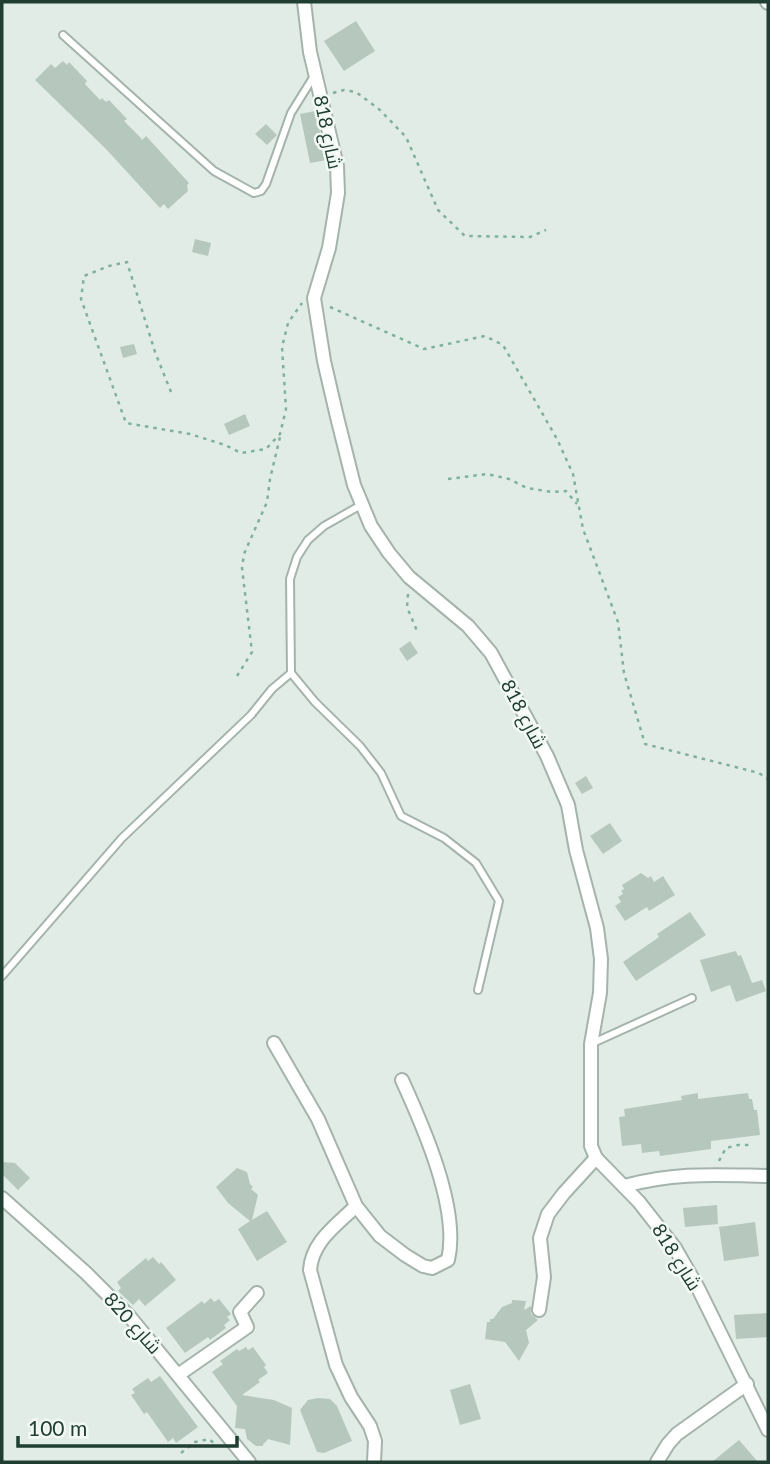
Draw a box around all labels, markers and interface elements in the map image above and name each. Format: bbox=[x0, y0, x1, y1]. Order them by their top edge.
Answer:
street label: شارع 818 bbox=[307, 93, 348, 171]
street label: شارع 818 bbox=[494, 675, 552, 754]
street label: شارع 818 bbox=[645, 1219, 707, 1296]
street label: شارع 820 bbox=[98, 1287, 167, 1360]
scale bar bbox=[18, 1404, 236, 1448]
text: 100 m bbox=[28, 1415, 87, 1440]

